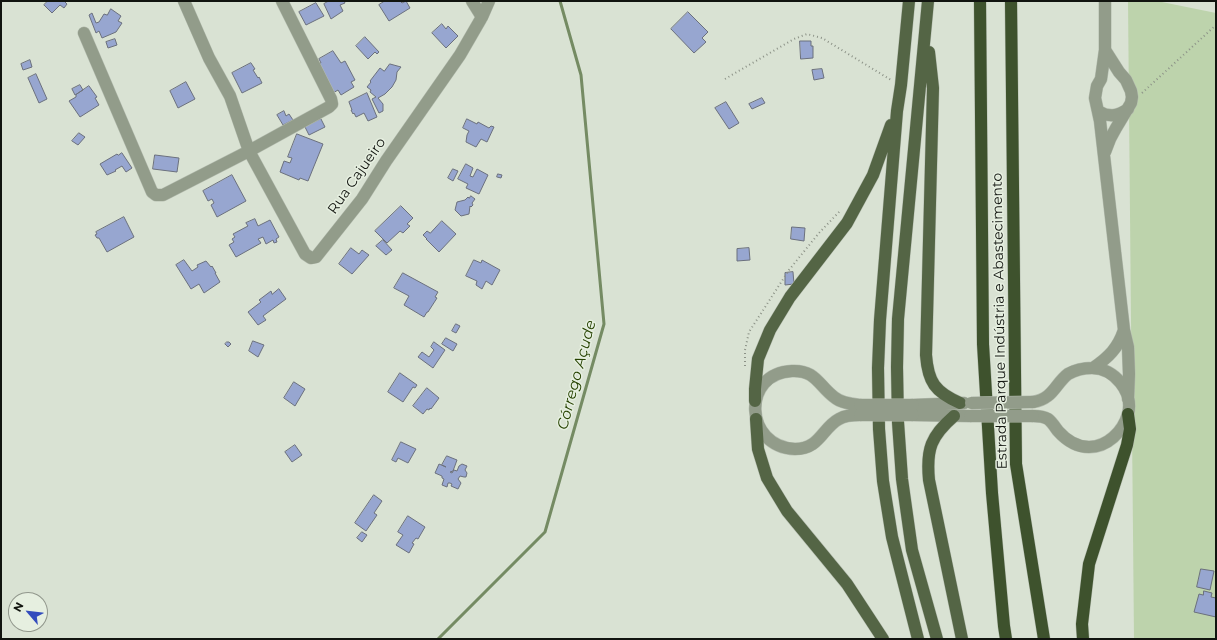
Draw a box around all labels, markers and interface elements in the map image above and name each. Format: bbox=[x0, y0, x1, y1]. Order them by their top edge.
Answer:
street label: Rua Cajueiro bbox=[325, 135, 389, 217]
street label: Estrada Parque Indústria e Abastecimento bbox=[989, 173, 1011, 469]
water label: Córrego Açude bbox=[554, 318, 600, 432]
north arrow bbox=[8, 592, 48, 632]
text: N bbox=[10, 600, 27, 614]

